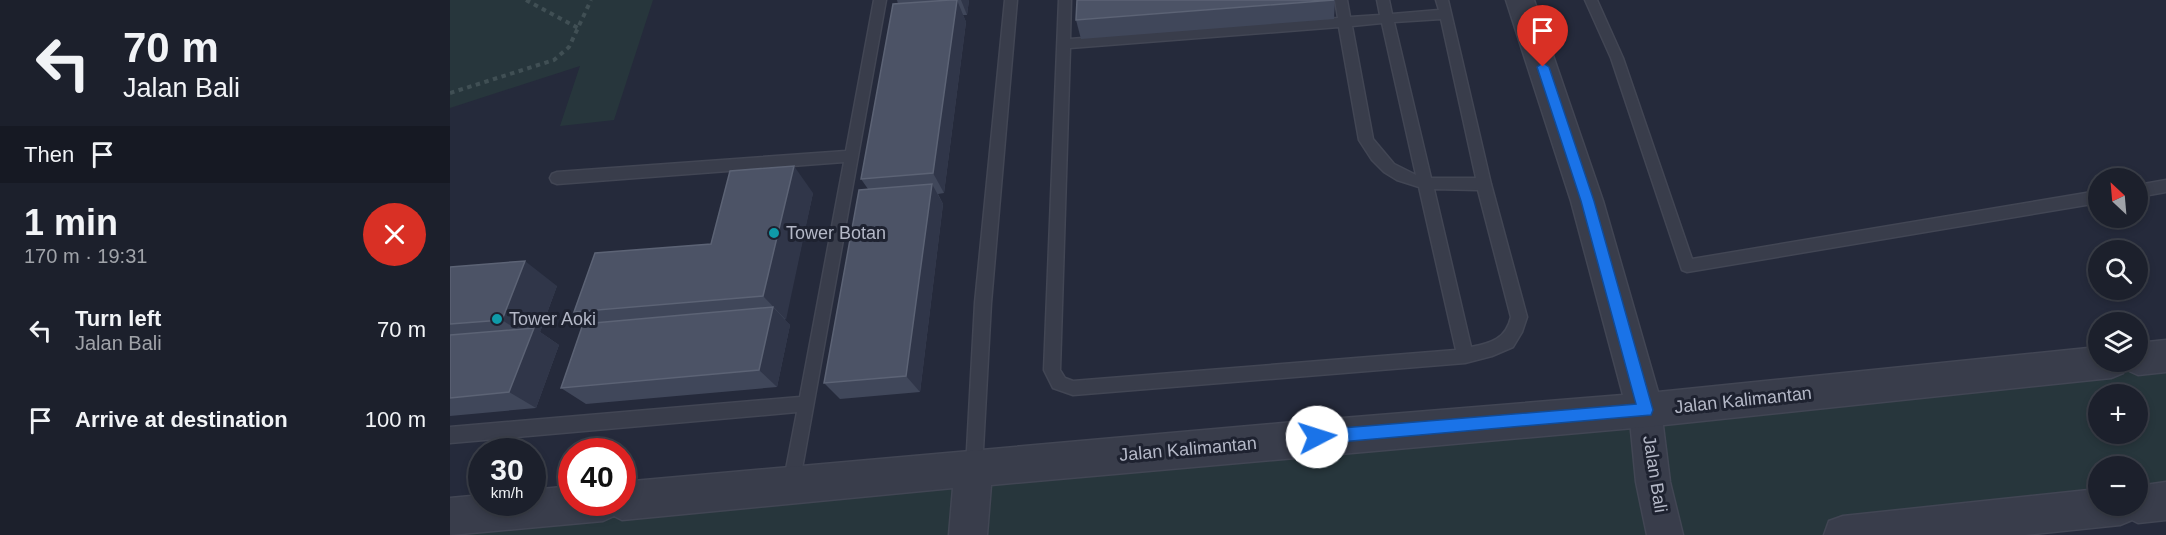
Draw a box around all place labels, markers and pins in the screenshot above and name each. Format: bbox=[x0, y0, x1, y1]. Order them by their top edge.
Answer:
pin bbox=[1517, 5, 1568, 67]
place label: Tower Botan bbox=[786, 223, 886, 243]
marker: Tower Botan bbox=[767, 226, 781, 240]
place label: Tower Aoki bbox=[509, 309, 596, 329]
marker: Tower Aoki bbox=[490, 312, 504, 326]

